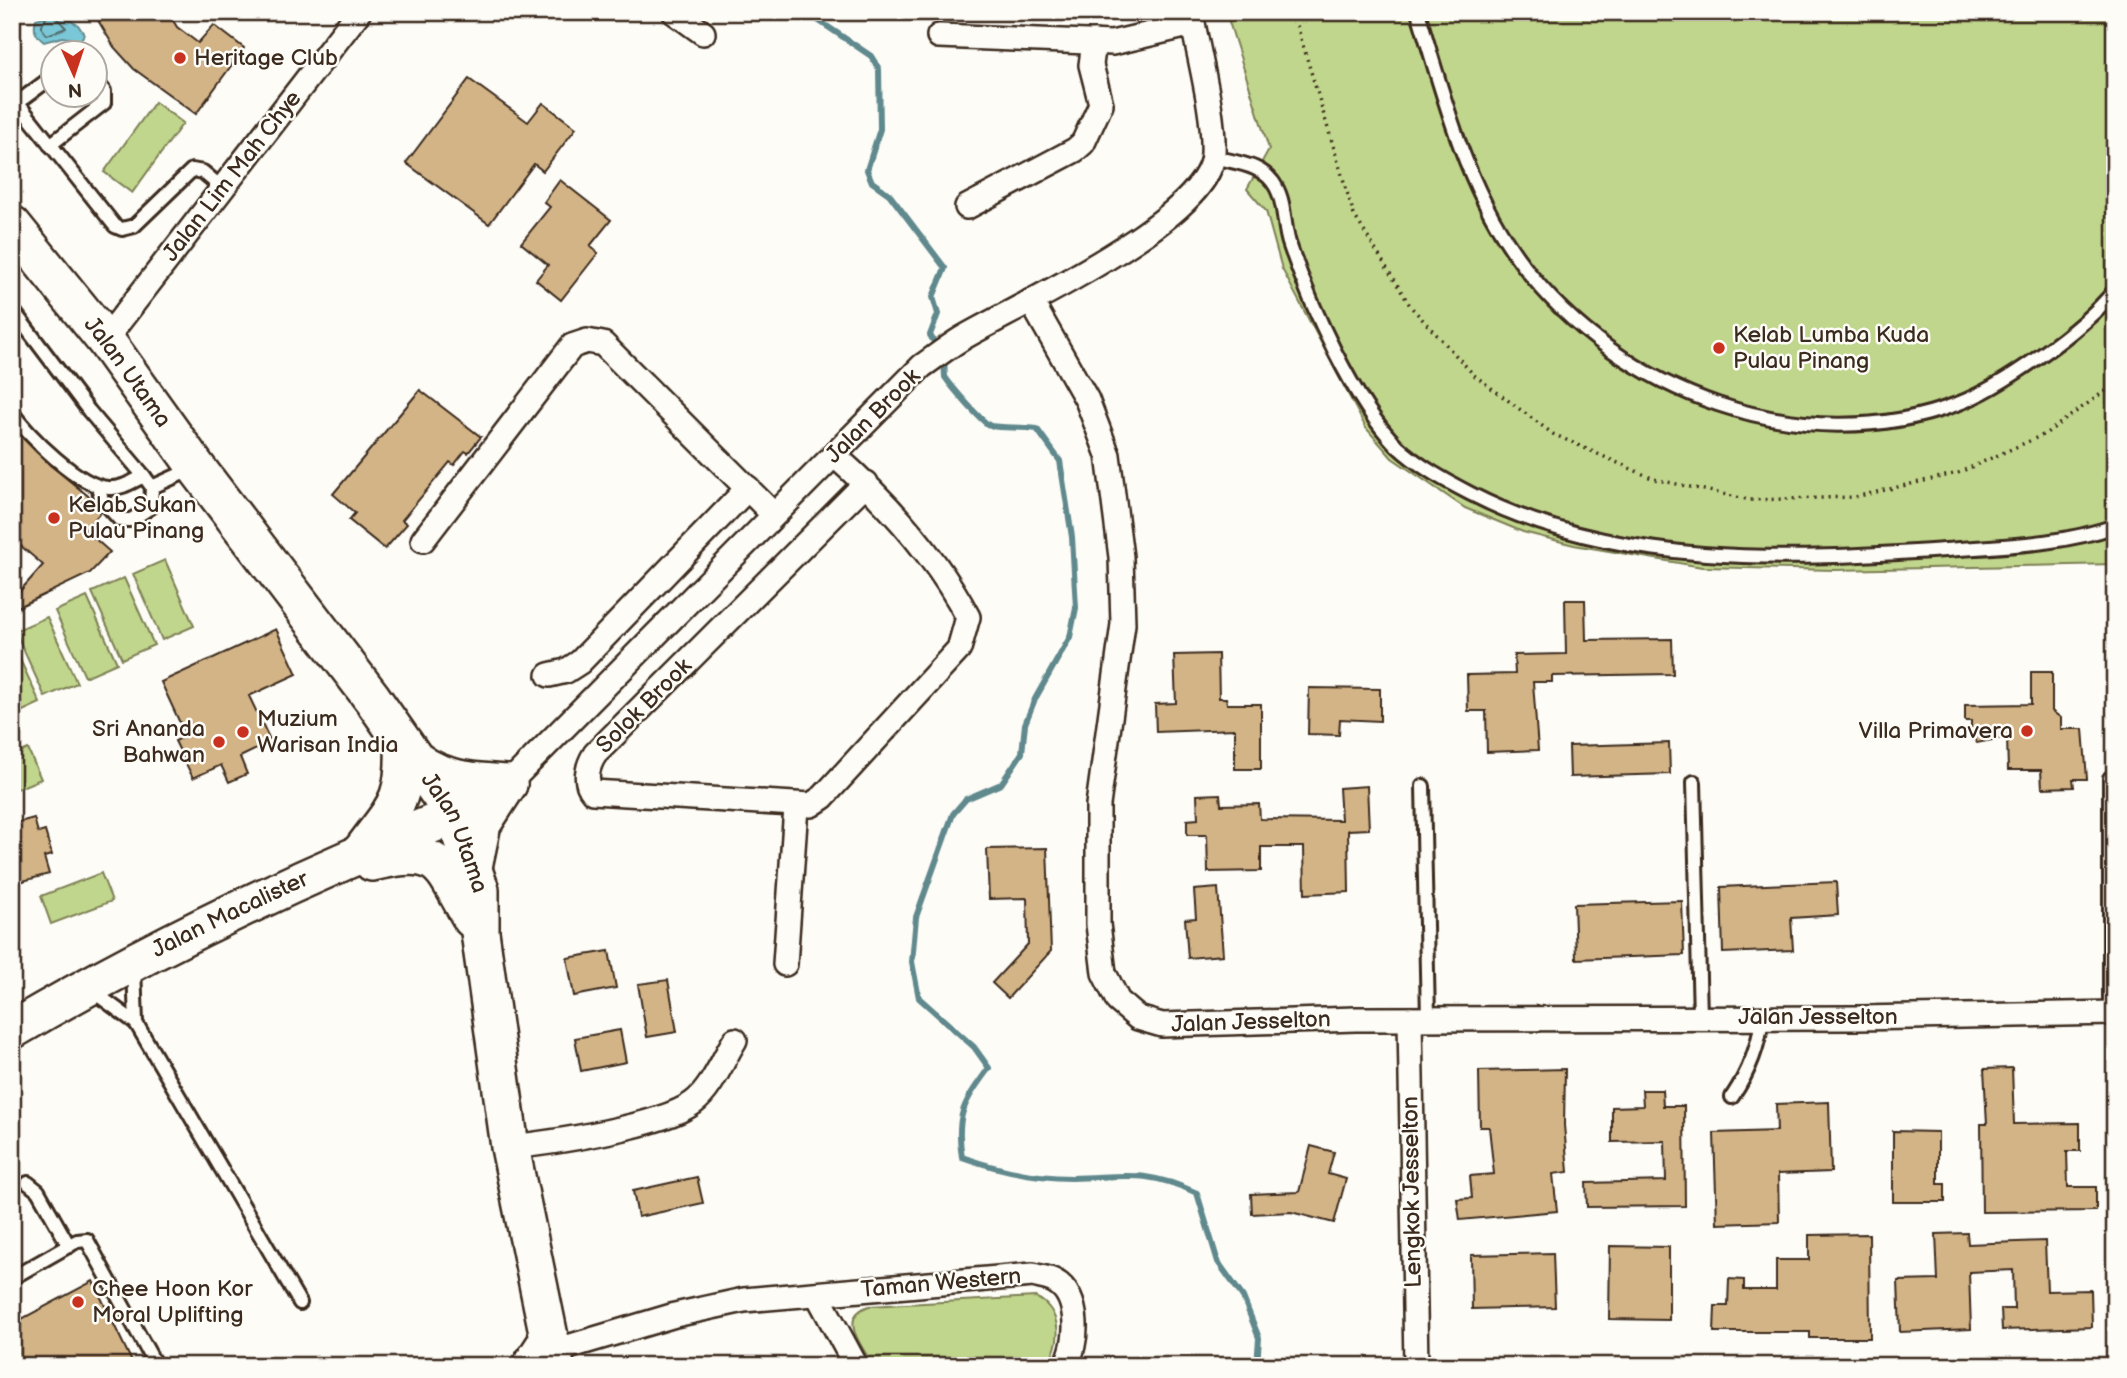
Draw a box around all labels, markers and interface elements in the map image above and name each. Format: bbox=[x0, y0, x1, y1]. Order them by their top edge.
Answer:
north arrow bbox=[38, 38, 108, 108]
place label: Heritage Club bbox=[194, 44, 338, 72]
marker: Heritage Club bbox=[172, 50, 188, 66]
text: N bbox=[67, 78, 83, 101]
street label: Jalan Lim Mah Chye bbox=[157, 85, 307, 267]
street label: Jalan Utama bbox=[78, 311, 177, 433]
place label: Kelab Lumba Kuda Pulau Pinang bbox=[1733, 321, 1929, 375]
marker: Kelab Lumba Kuda Pulau Pinang bbox=[1711, 340, 1727, 356]
street label: Jalan Brook bbox=[820, 362, 927, 469]
place label: Kelab Sukan Pulau Pinang bbox=[68, 491, 204, 545]
marker: Kelab Sukan Pulau Pinang bbox=[46, 510, 62, 526]
street label: Solok Brook bbox=[590, 652, 698, 760]
place label: Muzium Warisan India bbox=[257, 705, 399, 759]
place label: Sri Ananda Bahwan bbox=[92, 715, 205, 769]
place label: Villa Primavera bbox=[1859, 717, 2013, 745]
marker: Villa Primavera bbox=[2019, 723, 2035, 739]
marker: Muzium Warisan India bbox=[235, 724, 251, 740]
marker: Sri Ananda Bahwan bbox=[211, 734, 227, 750]
street label: Jalan Utama bbox=[415, 767, 494, 897]
street label: Jalan Macalister bbox=[147, 865, 313, 964]
street label: Jalan Jesselton bbox=[1738, 1003, 1898, 1031]
street label: Jalan Jesselton bbox=[1171, 1005, 1331, 1039]
street label: Lengkok Jesselton bbox=[1396, 1096, 1428, 1288]
street label: Taman Western bbox=[860, 1262, 1022, 1304]
place label: Chee Hoon Kor Moral Uplifting bbox=[92, 1275, 253, 1329]
marker: Chee Hoon Kor Moral Uplifting bbox=[70, 1294, 86, 1310]

